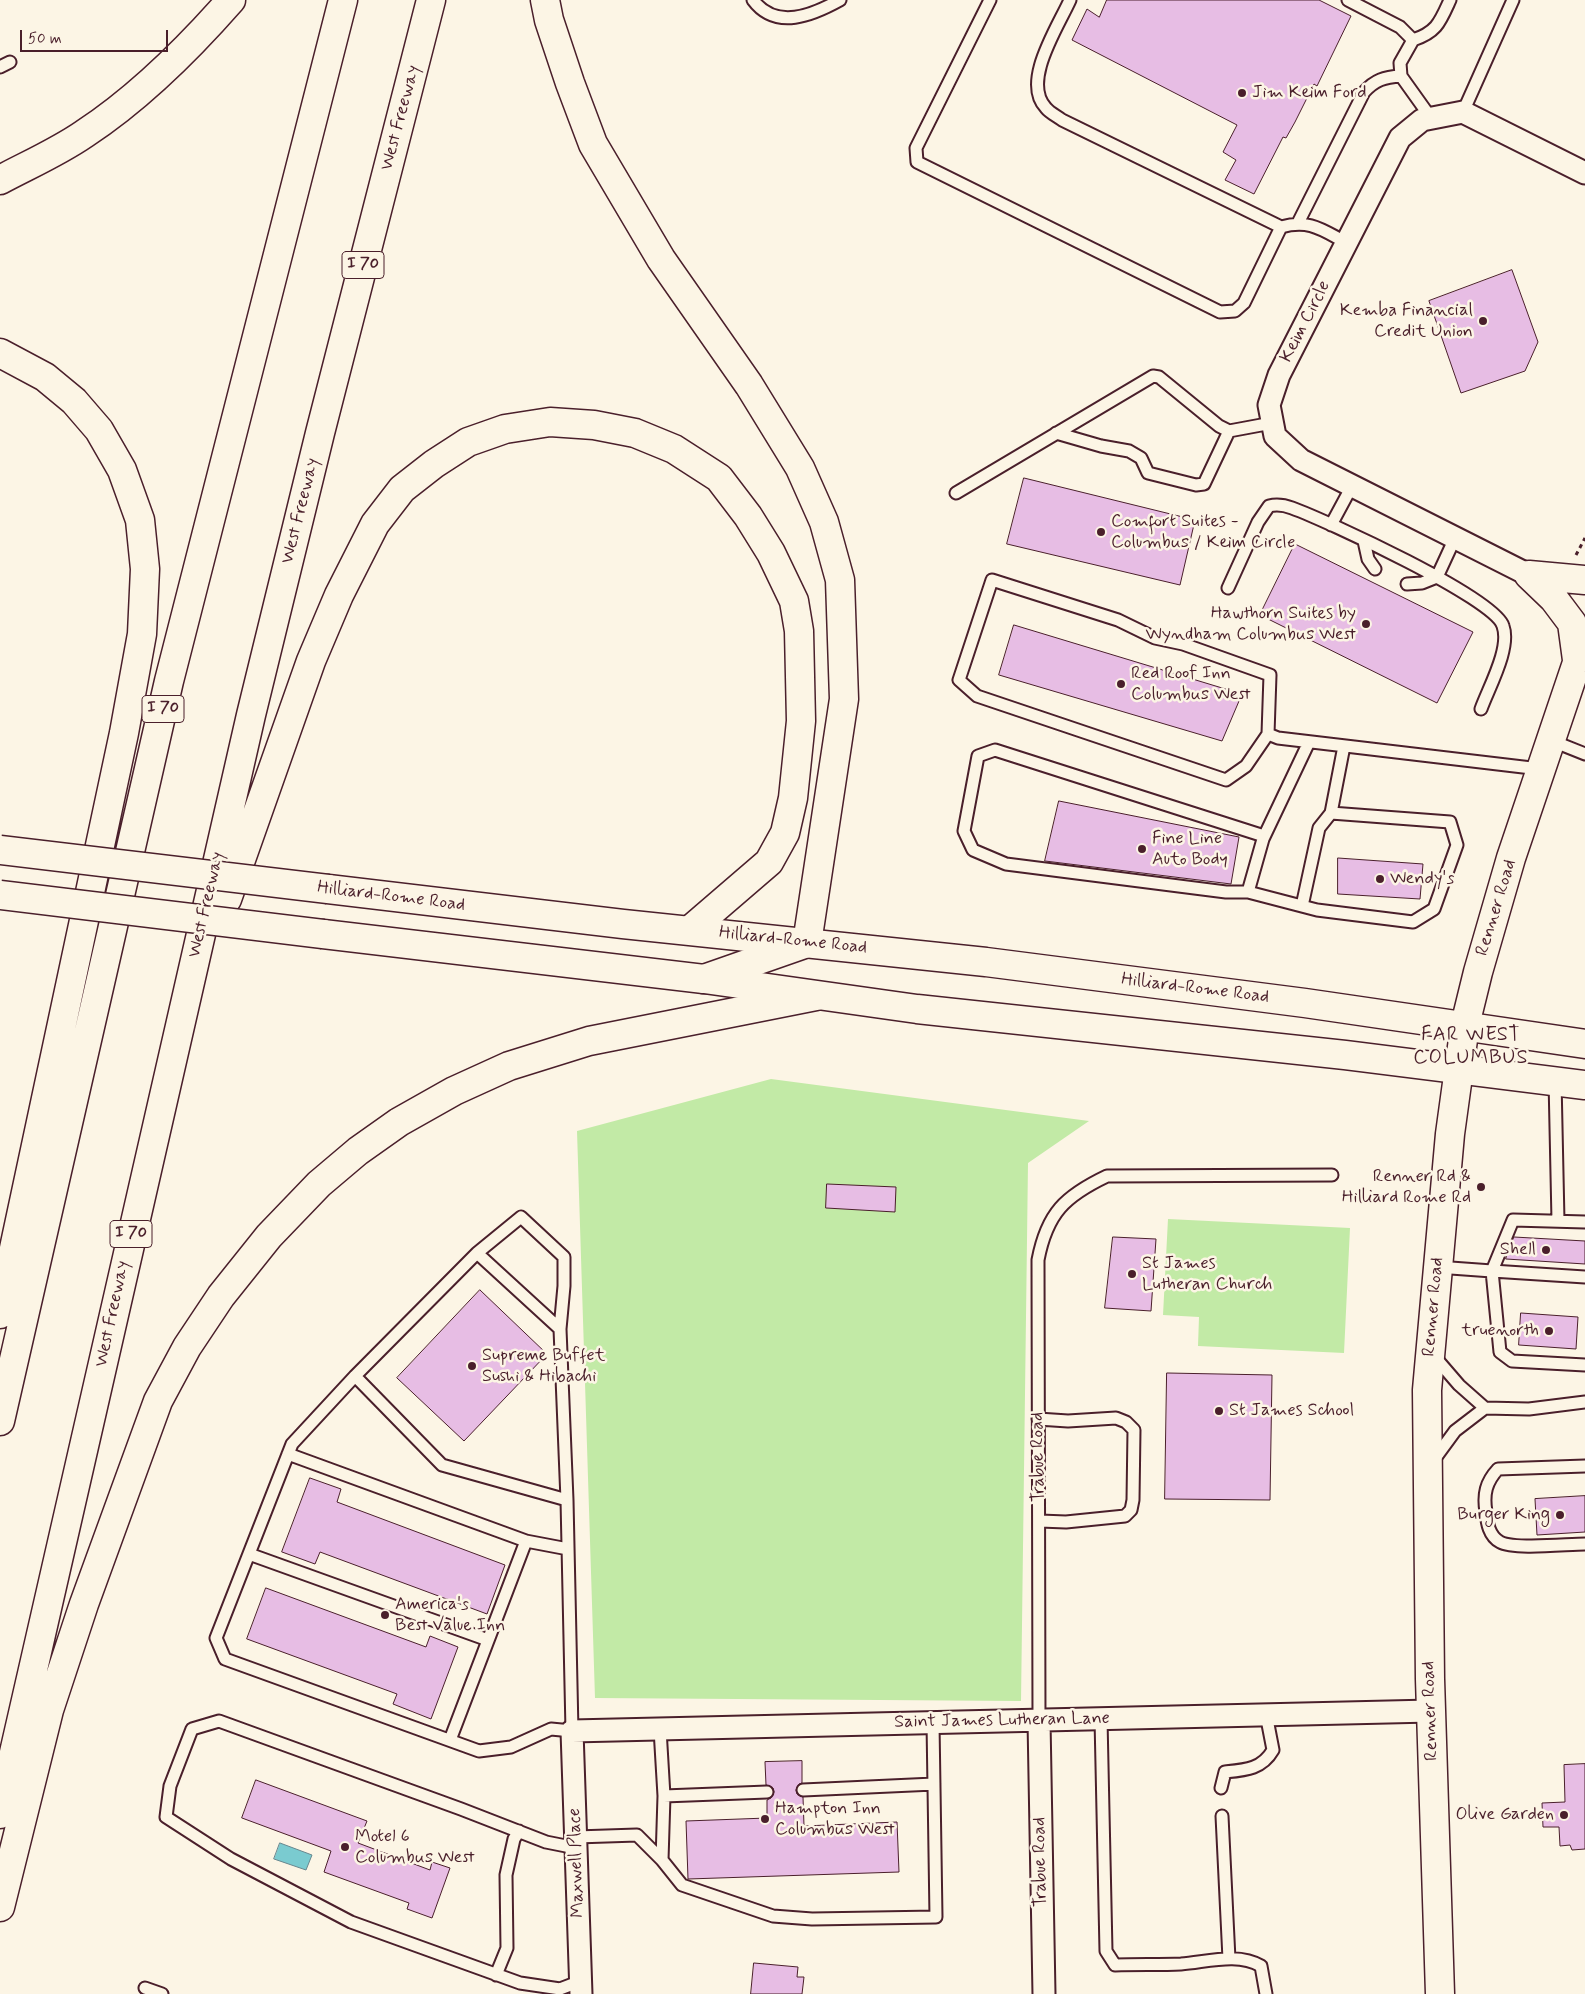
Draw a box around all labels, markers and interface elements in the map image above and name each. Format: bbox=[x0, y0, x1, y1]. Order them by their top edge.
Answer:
scale bar bbox=[22, 20, 170, 52]
text: 50 m bbox=[28, 29, 62, 49]
street label: West Freeway bbox=[377, 63, 425, 173]
place label: Jim Keim Ford bbox=[1252, 82, 1367, 104]
marker: Jim Keim Ford bbox=[1236, 87, 1248, 99]
road number: I 70 bbox=[342, 252, 384, 278]
street label: Keim Circle bbox=[1276, 278, 1336, 366]
place label: Kemba Financial Credit Union bbox=[1340, 300, 1473, 342]
marker: Kemba Financial Credit Union bbox=[1477, 315, 1489, 327]
street label: West Freeway bbox=[277, 456, 325, 566]
place label: Comfort Suites - Columbus / Keim Circle bbox=[1111, 511, 1295, 554]
marker: Comfort Suites - Columbus / Keim Circle bbox=[1095, 526, 1107, 538]
place label: Hawthorn Suites by Wyndham Columbus West bbox=[1145, 603, 1356, 646]
marker: Hawthorn Suites by Wyndham Columbus West bbox=[1360, 618, 1372, 630]
place label: Red Roof Inn Columbus West bbox=[1131, 663, 1251, 706]
marker: Red Roof Inn Columbus West bbox=[1115, 678, 1127, 690]
road number: I 70 bbox=[142, 696, 184, 722]
place label: Fine Line Auto Body bbox=[1152, 828, 1228, 871]
marker: Fine Line Auto Body bbox=[1136, 843, 1148, 855]
street label: West Freeway bbox=[184, 850, 230, 960]
street label: Renner Road bbox=[1472, 857, 1522, 959]
place label: Wendy's bbox=[1390, 868, 1454, 890]
marker: Wendy's bbox=[1374, 873, 1386, 885]
street label: Hilliard-Rome Road bbox=[316, 877, 466, 917]
street label: Hilliard-Rome Road bbox=[718, 922, 868, 960]
street label: Hilliard-Rome Road bbox=[1120, 969, 1270, 1009]
district label: FAR WEST COLUMBUS bbox=[1415, 1024, 1527, 1071]
place label: Renner Rd & Hilliard Rome Rd bbox=[1342, 1166, 1471, 1208]
marker: Renner Rd & Hilliard Rome Rd bbox=[1475, 1181, 1487, 1193]
road number: I 70 bbox=[110, 1220, 152, 1248]
place label: Shell bbox=[1500, 1239, 1536, 1261]
marker: Shell bbox=[1540, 1244, 1552, 1256]
place label: St James Lutheran Church bbox=[1142, 1253, 1272, 1296]
street label: Renner Road bbox=[1419, 1256, 1449, 1358]
street label: West Freeway bbox=[91, 1259, 135, 1369]
marker: St James Lutheran Church bbox=[1126, 1268, 1138, 1280]
place label: truenorth bbox=[1461, 1320, 1539, 1342]
marker: truenorth bbox=[1543, 1325, 1555, 1337]
place label: Supreme Buffet Sushi & Hibachi bbox=[482, 1345, 605, 1388]
marker: Supreme Buffet Sushi & Hibachi bbox=[466, 1360, 478, 1372]
place label: St James School bbox=[1229, 1400, 1354, 1422]
marker: St James School bbox=[1213, 1405, 1225, 1417]
street label: Trabue Road bbox=[1027, 1412, 1051, 1502]
place label: Burger King bbox=[1457, 1504, 1550, 1526]
marker: Burger King bbox=[1554, 1509, 1566, 1521]
place label: America's Best Value Inn bbox=[395, 1594, 505, 1636]
marker: America's Best Value Inn bbox=[379, 1609, 391, 1621]
street label: Renner Road bbox=[1418, 1661, 1444, 1761]
street label: Saint James Lutheran Lane bbox=[894, 1708, 1110, 1734]
place label: Hampton Inn Columbus West bbox=[775, 1798, 895, 1840]
place label: Olive Garden bbox=[1456, 1804, 1554, 1826]
street label: Maxwell Place bbox=[564, 1808, 590, 1918]
marker: Olive Garden bbox=[1558, 1809, 1570, 1821]
marker: Hampton Inn Columbus West bbox=[759, 1813, 771, 1825]
street label: Trabue Road bbox=[1029, 1817, 1053, 1907]
place label: Motel 6 Columbus West bbox=[355, 1826, 475, 1868]
marker: Motel 6 Columbus West bbox=[339, 1841, 351, 1853]

